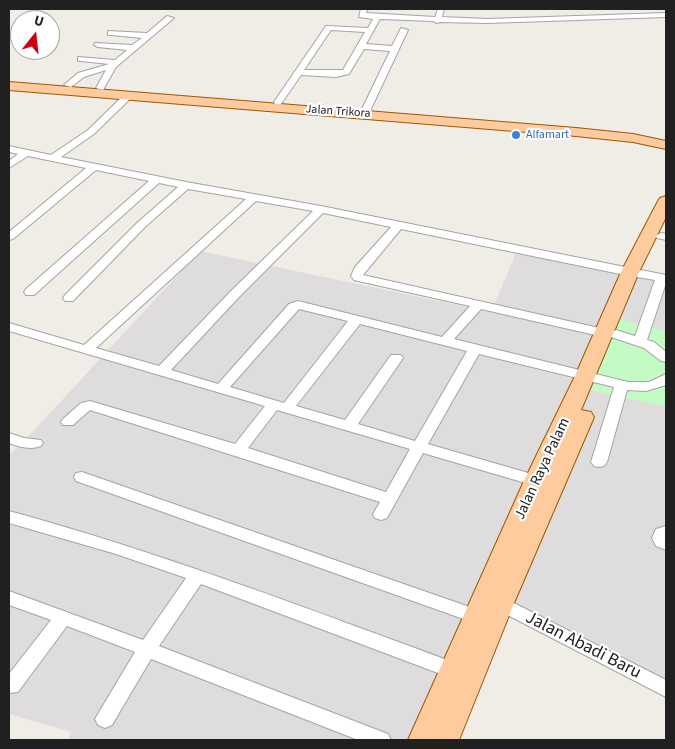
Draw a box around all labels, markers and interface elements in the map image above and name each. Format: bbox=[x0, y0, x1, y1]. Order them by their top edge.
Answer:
north arrow bbox=[10, 10, 60, 60]
text: U bbox=[32, 11, 46, 32]
street label: Jalan Trikora bbox=[305, 103, 371, 121]
place label: Alfamart bbox=[526, 128, 569, 142]
marker: Alfamart bbox=[510, 129, 522, 141]
street label: Jalan Raya Palam bbox=[512, 415, 574, 523]
street label: Jalan Abadi Baru bbox=[521, 608, 645, 684]

